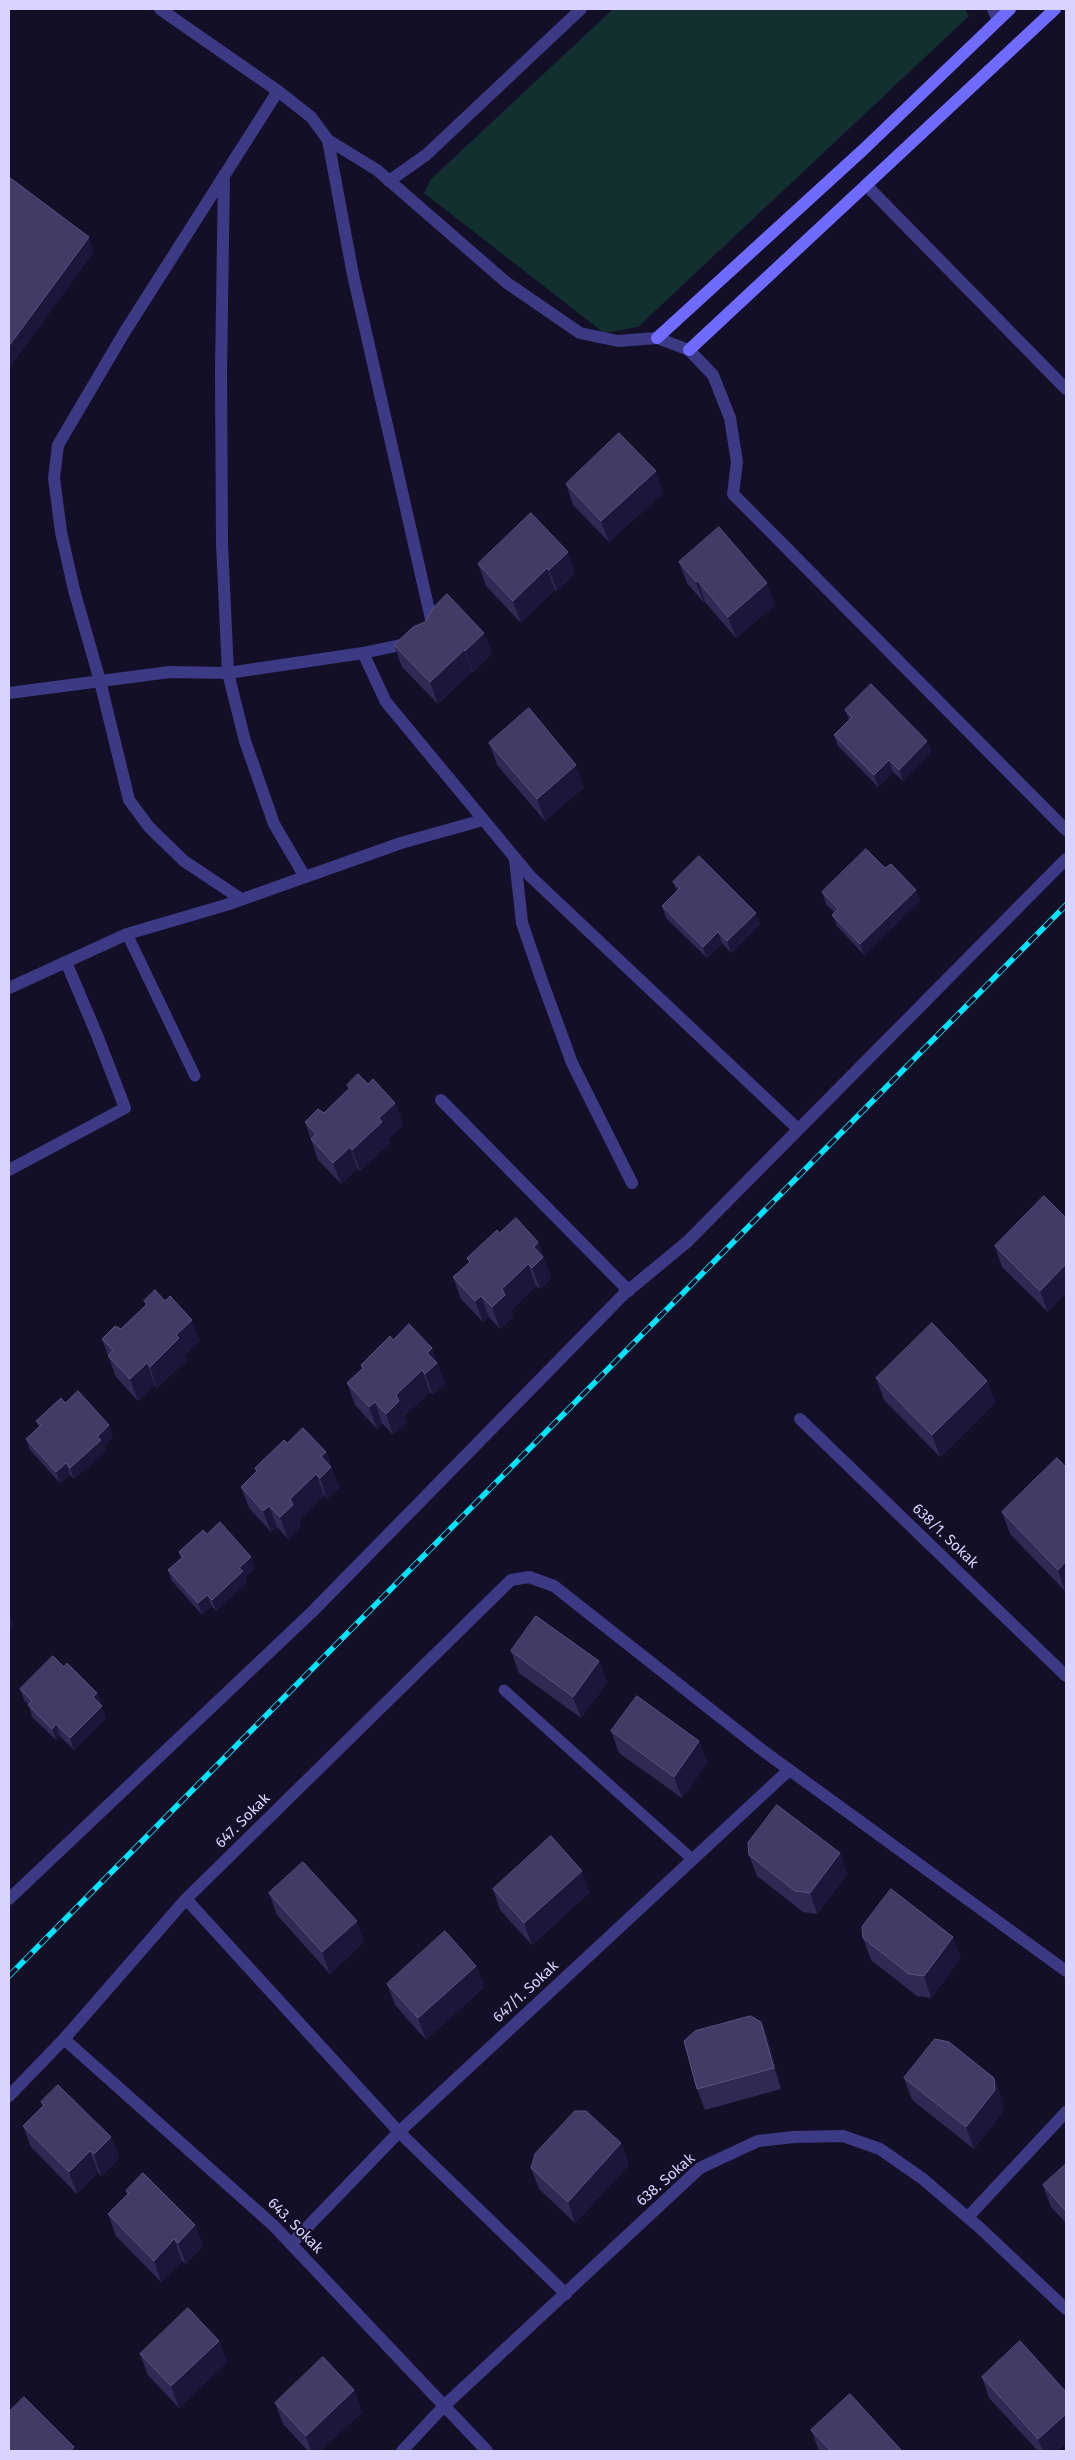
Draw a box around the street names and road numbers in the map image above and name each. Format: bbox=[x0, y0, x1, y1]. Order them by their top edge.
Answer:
street label: 638/1. Sokak bbox=[908, 1500, 982, 1572]
street label: 647. Sokak bbox=[212, 1790, 274, 1852]
street label: 647/1. Sokak bbox=[490, 1957, 562, 2027]
street label: 638. Sokak bbox=[633, 2150, 699, 2210]
street label: 643. Sokak bbox=[264, 2195, 326, 2257]

